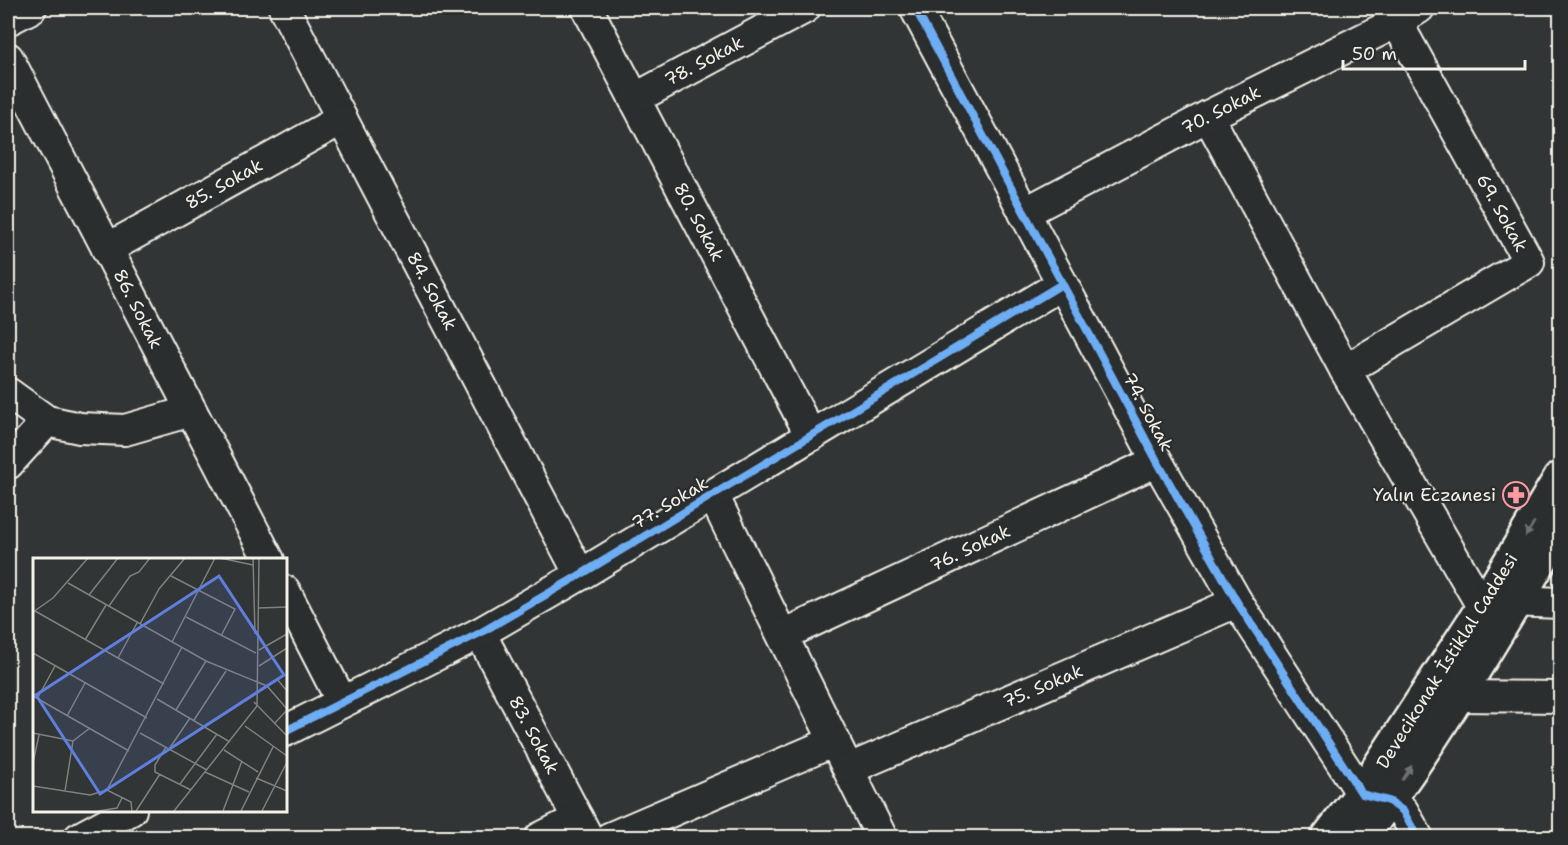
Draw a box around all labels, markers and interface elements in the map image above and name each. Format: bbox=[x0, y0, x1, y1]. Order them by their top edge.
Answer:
street label: 78. Sokak bbox=[660, 30, 748, 92]
scale bar bbox=[1343, 33, 1524, 71]
text: 50 m bbox=[1352, 42, 1397, 66]
street label: 70. Sokak bbox=[1177, 80, 1265, 140]
street label: 85. Sokak bbox=[181, 153, 267, 215]
street label: 69. Sokak bbox=[1471, 170, 1533, 256]
street label: 80. Sokak bbox=[668, 178, 730, 266]
street label: 84. Sokak bbox=[401, 248, 463, 334]
street label: 86. Sokak bbox=[108, 265, 168, 353]
street label: 74. Sokak bbox=[1117, 369, 1179, 455]
street label: 77. Sokak bbox=[628, 471, 712, 535]
pharmacy icon: Yalın Eczanesi bbox=[1501, 480, 1531, 510]
place label: Yalın Eczanesi bbox=[1373, 483, 1496, 507]
street label: 76. Sokak bbox=[926, 519, 1014, 577]
one-way arrow bbox=[1525, 521, 1536, 537]
street label: Devecikonak İstiklal Caddesi bbox=[1371, 549, 1523, 773]
inset map bbox=[33, 558, 286, 812]
street label: 75. Sokak bbox=[999, 658, 1087, 714]
street label: 83. Sokak bbox=[503, 691, 565, 779]
one-way arrow bbox=[1401, 765, 1412, 781]

